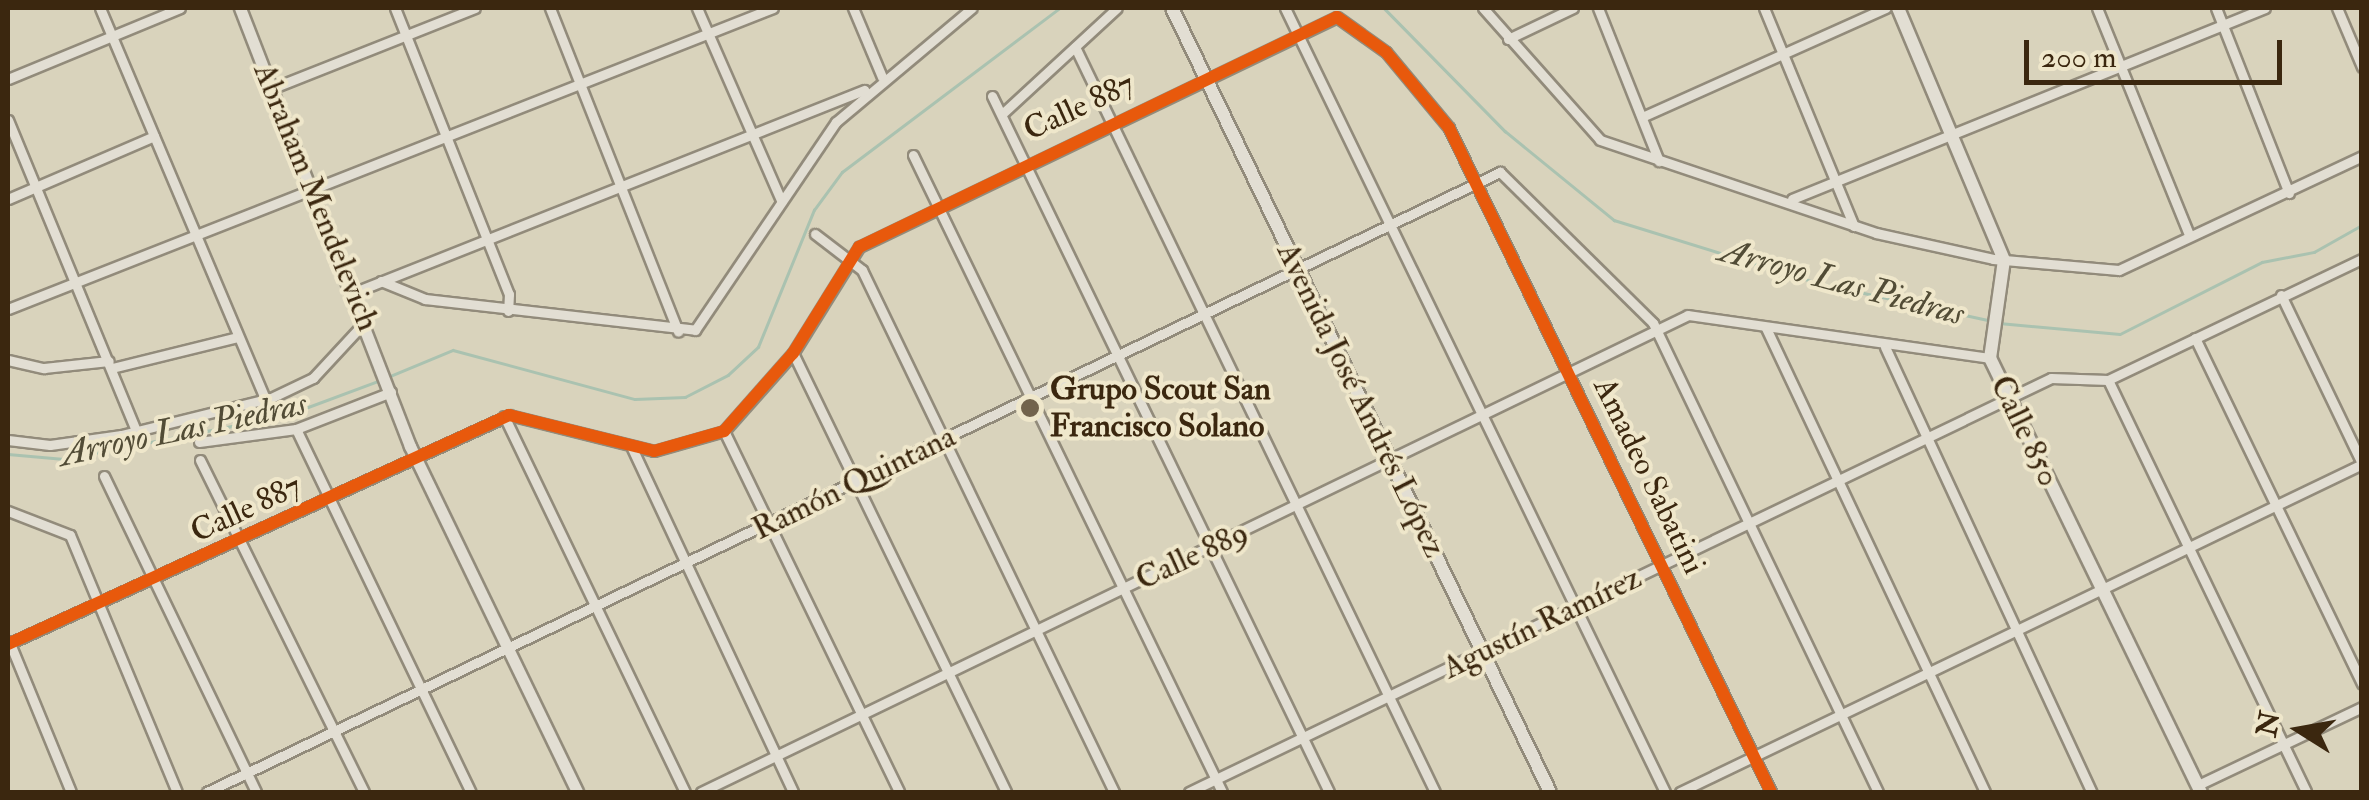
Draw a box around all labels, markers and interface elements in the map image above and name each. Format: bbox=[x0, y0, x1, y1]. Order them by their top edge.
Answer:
scale bar bbox=[2029, 20, 2286, 82]
text: 200 m bbox=[2041, 39, 2117, 76]
street label: Abraham Mendelevich bbox=[245, 58, 387, 336]
street label: Calle 887 bbox=[1018, 65, 1140, 149]
water label: Arroyo Las Piedras bbox=[1715, 229, 1969, 335]
street label: Avenida José Andrés López bbox=[1268, 237, 1454, 563]
street label: Calle 850 bbox=[1982, 370, 2068, 492]
place label: Grupo Scout San Francisco Solano bbox=[1050, 371, 1271, 446]
street label: Amadeo Sabatini bbox=[1585, 372, 1713, 580]
water label: Arroyo Las Piedras bbox=[56, 382, 310, 476]
marker: Grupo Scout San Francisco Solano bbox=[1019, 397, 1041, 419]
street label: Ramón Quintana bbox=[746, 417, 962, 549]
street label: Calle 887 bbox=[185, 467, 307, 551]
street label: Calle 889 bbox=[1130, 513, 1254, 599]
street label: Agustín Ramírez bbox=[1436, 558, 1648, 688]
north arrow bbox=[2249, 680, 2349, 780]
text: N bbox=[2249, 709, 2289, 740]

